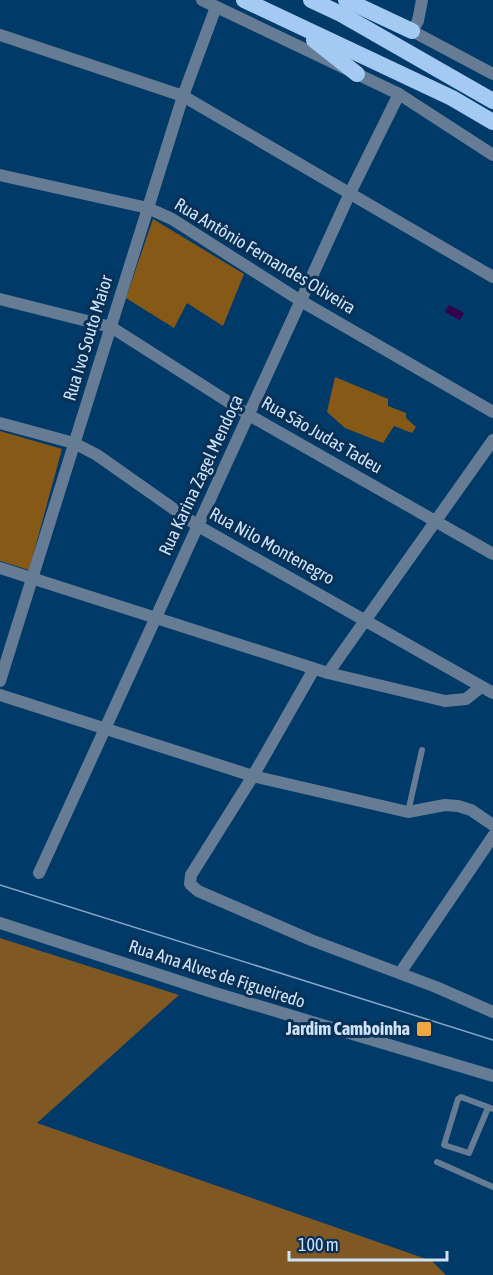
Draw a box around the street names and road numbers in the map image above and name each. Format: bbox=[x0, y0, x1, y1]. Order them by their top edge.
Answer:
street label: Rua Antônio Fernandes Oliveira bbox=[171, 193, 360, 318]
street label: Rua Ivo Souto Maior bbox=[58, 272, 117, 403]
street label: Rua Karina Zagel Mendoça bbox=[154, 391, 247, 558]
street label: Rua São Judas Tadeu bbox=[258, 391, 386, 478]
street label: Rua Nilo Montenegro bbox=[206, 503, 338, 589]
street label: Rua Ana Alves de Figueiredo bbox=[126, 935, 308, 1012]

